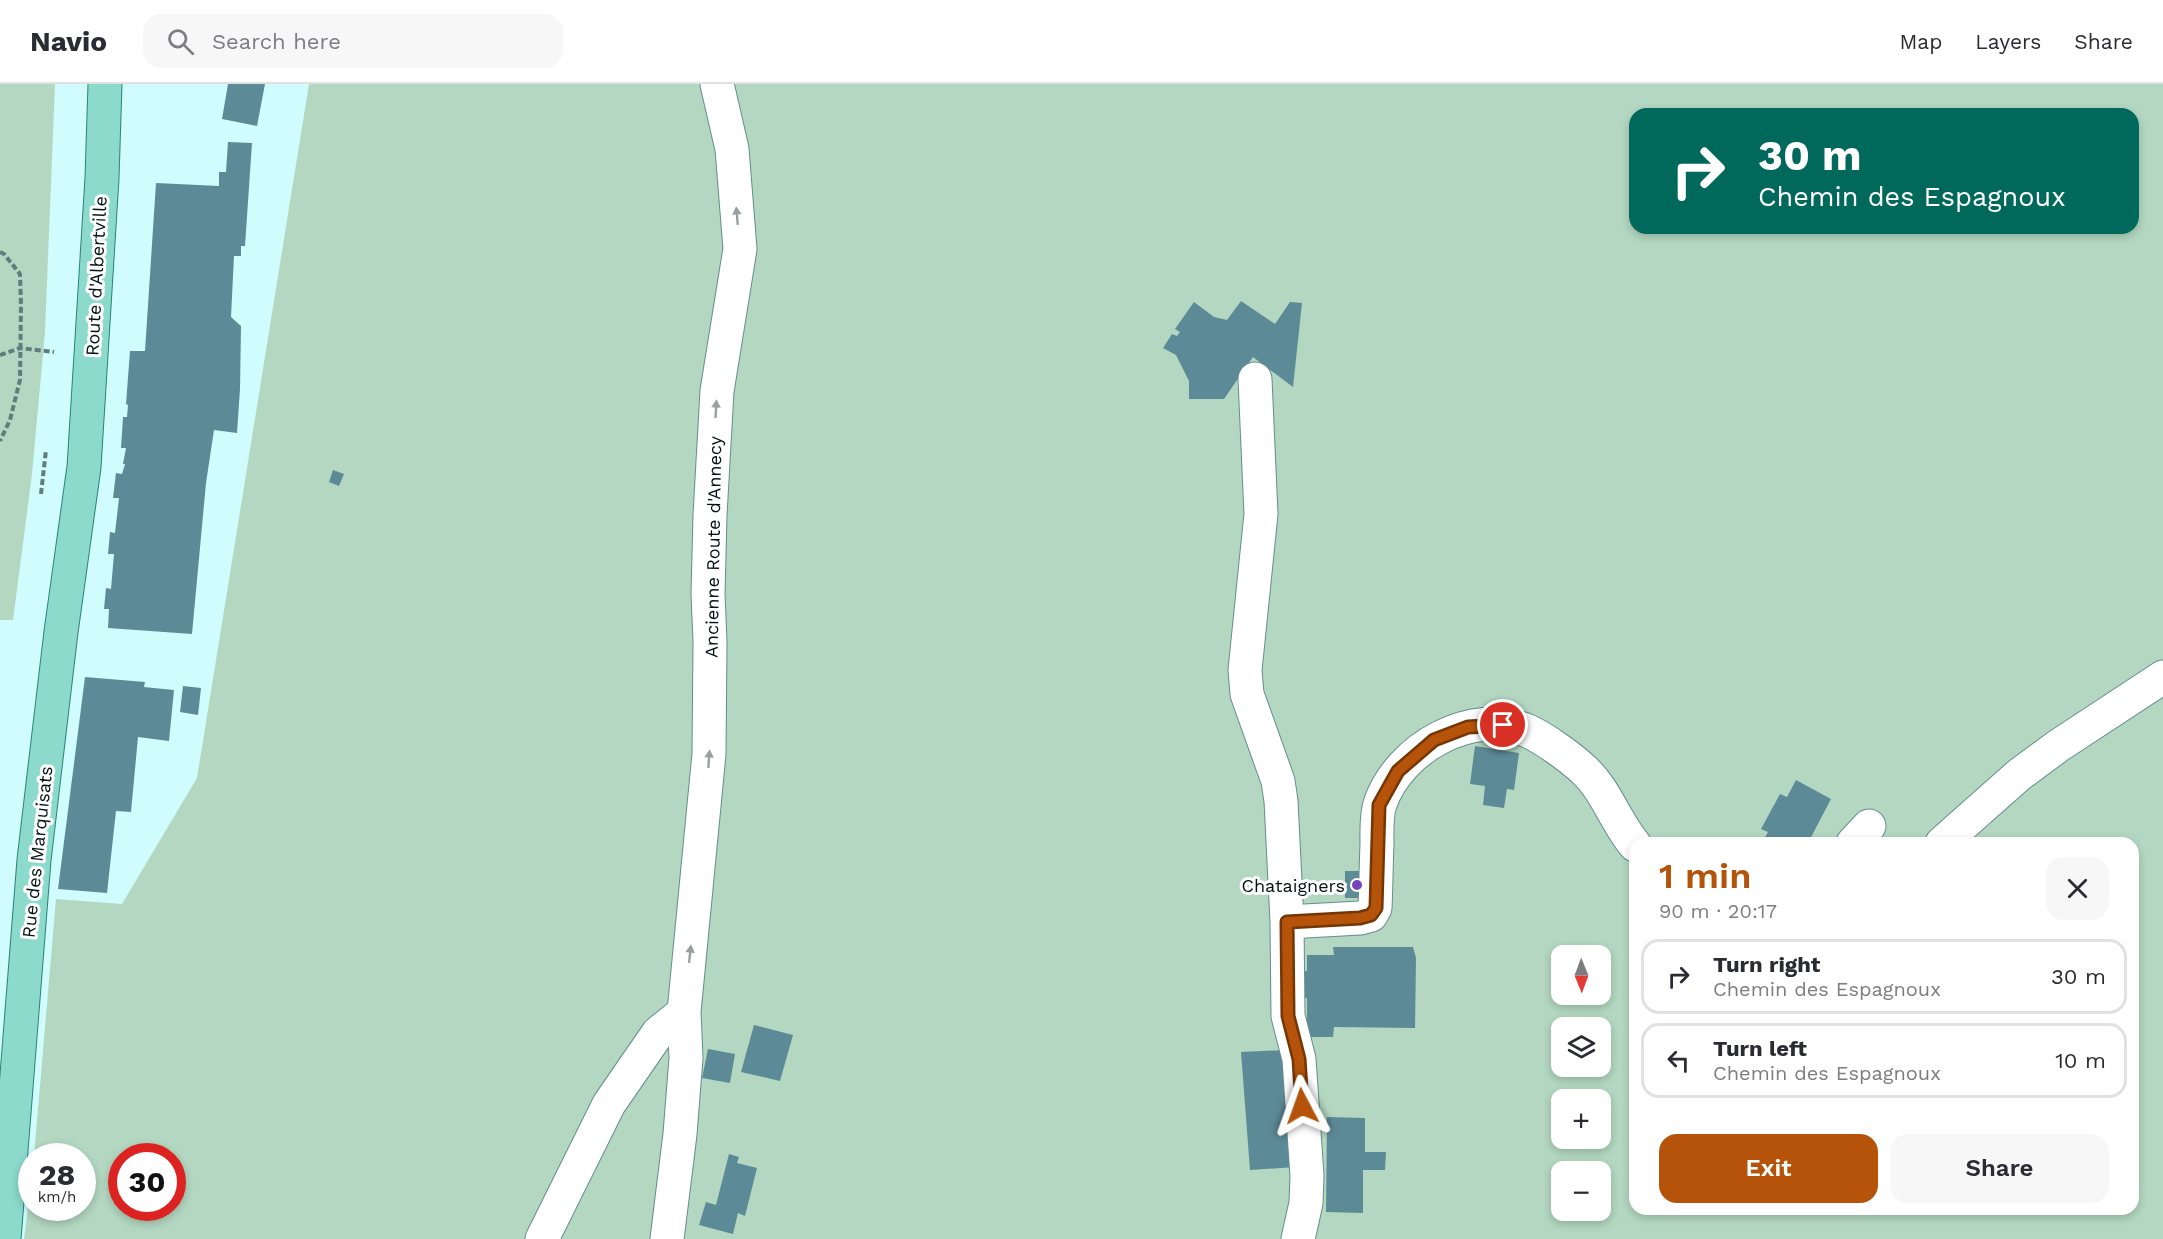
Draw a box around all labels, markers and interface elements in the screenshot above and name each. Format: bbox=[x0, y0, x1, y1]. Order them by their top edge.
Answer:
search box bbox=[143, 14, 563, 68]
text: Navio bbox=[30, 25, 107, 58]
icon: search bbox=[164, 25, 197, 58]
text: Search here bbox=[212, 29, 341, 54]
text: Map bbox=[1899, 29, 1942, 54]
text: Layers bbox=[1975, 29, 2041, 54]
text: Share bbox=[2074, 29, 2133, 54]
text: 30 m bbox=[1758, 131, 1862, 180]
icon: right bbox=[1659, 132, 1737, 210]
text: Chemin des Espagnoux bbox=[1758, 181, 2066, 213]
street label: Route d'Albertville bbox=[81, 195, 111, 357]
one-way arrow bbox=[732, 207, 742, 226]
one-way arrow bbox=[712, 400, 721, 419]
street label: Ancienne Route d'Annecy bbox=[701, 435, 725, 658]
pin bbox=[1477, 699, 1528, 750]
icon: arrive bbox=[1486, 708, 1519, 741]
one-way arrow bbox=[704, 750, 713, 769]
street label: Rue des Marquisats bbox=[18, 765, 56, 939]
text: 1 min bbox=[1659, 855, 1751, 897]
button: close bbox=[2046, 857, 2109, 920]
place label: Chataigners bbox=[1242, 875, 1345, 896]
marker: Chataigners bbox=[1350, 878, 1364, 892]
text: 90 m · 20:17 bbox=[1659, 899, 1777, 923]
one-way arrow bbox=[685, 944, 695, 963]
north arrow bbox=[1551, 945, 1611, 1005]
map controls bbox=[1551, 945, 1611, 1221]
text: Turn right bbox=[1713, 952, 1820, 977]
icon: right bbox=[1662, 960, 1695, 993]
text: 30 m bbox=[2051, 964, 2106, 989]
text: Chemin des Espagnoux bbox=[1713, 977, 1941, 1001]
button: layers bbox=[1551, 1017, 1611, 1077]
text: Turn left bbox=[1713, 1036, 1807, 1061]
icon: left bbox=[1662, 1044, 1695, 1077]
text: 10 m bbox=[2055, 1048, 2106, 1073]
text: Chemin des Espagnoux bbox=[1713, 1061, 1941, 1085]
position arrow bbox=[1270, 1074, 1334, 1138]
button: + bbox=[1551, 1089, 1611, 1149]
button: Exit bbox=[1659, 1134, 1878, 1203]
button: Share bbox=[1890, 1134, 2109, 1203]
speed limit sign: 30 bbox=[108, 1143, 186, 1221]
text: 28 bbox=[39, 1157, 75, 1192]
button: − bbox=[1551, 1161, 1611, 1221]
text: km/h bbox=[38, 1188, 76, 1206]

